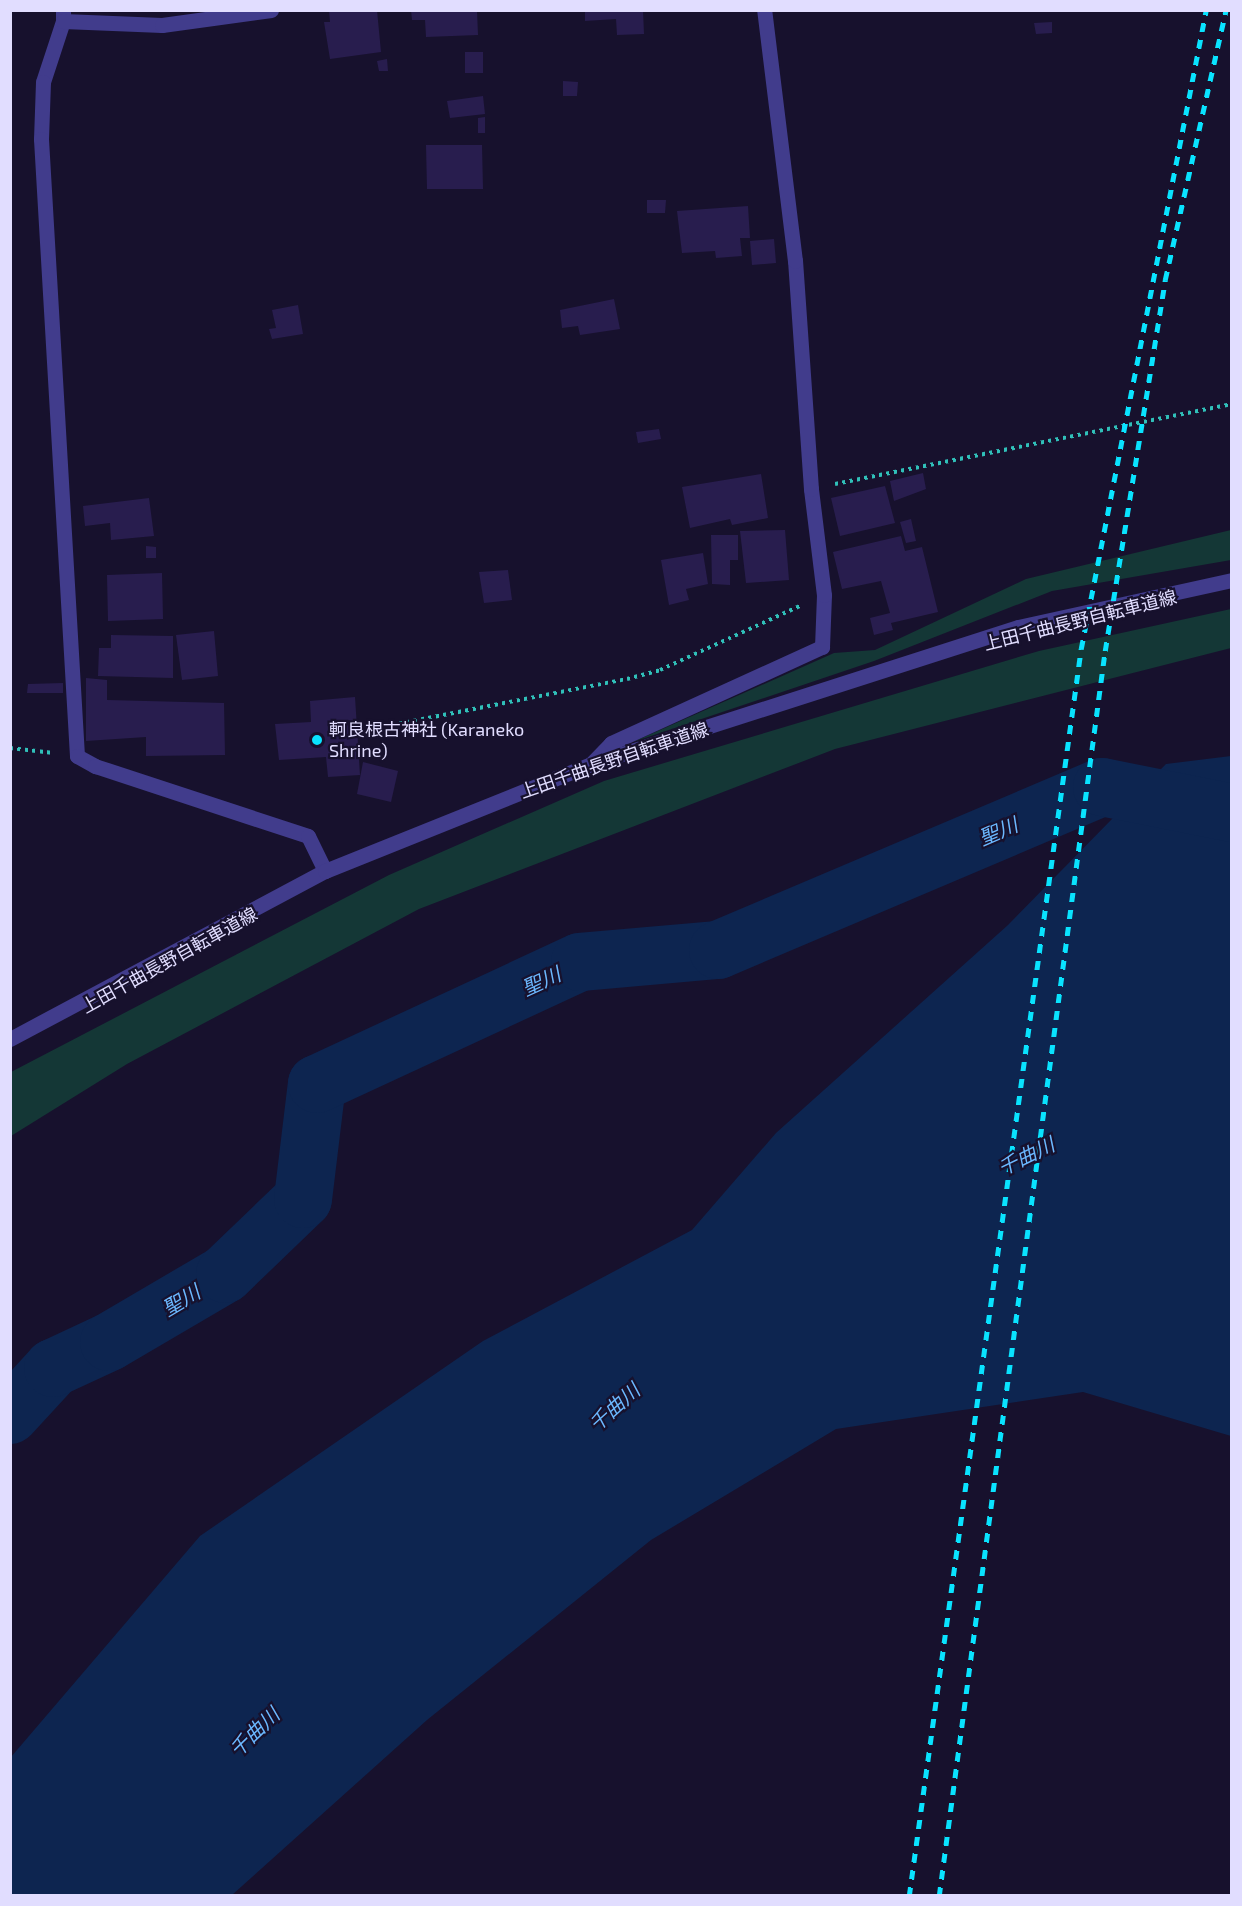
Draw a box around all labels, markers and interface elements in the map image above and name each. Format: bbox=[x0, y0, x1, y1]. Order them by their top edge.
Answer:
street label: 上田千曲長野自転車道線 bbox=[981, 586, 1179, 654]
street label: 上田千曲長野自転車道線 bbox=[517, 718, 711, 802]
place label: 軻良根古神社 (Karaneko Shrine) bbox=[329, 719, 524, 762]
marker: 軻良根古神社 (Karaneko Shrine) bbox=[310, 733, 324, 747]
water label: 聖川 bbox=[975, 812, 1021, 850]
street label: 上田千曲長野自転車道線 bbox=[77, 903, 261, 1017]
water label: 聖川 bbox=[518, 962, 564, 1000]
water label: 千曲川 bbox=[994, 1132, 1058, 1180]
water label: 聖川 bbox=[158, 1279, 204, 1321]
water label: 千曲川 bbox=[584, 1378, 644, 1436]
water label: 千曲川 bbox=[224, 1703, 284, 1761]

